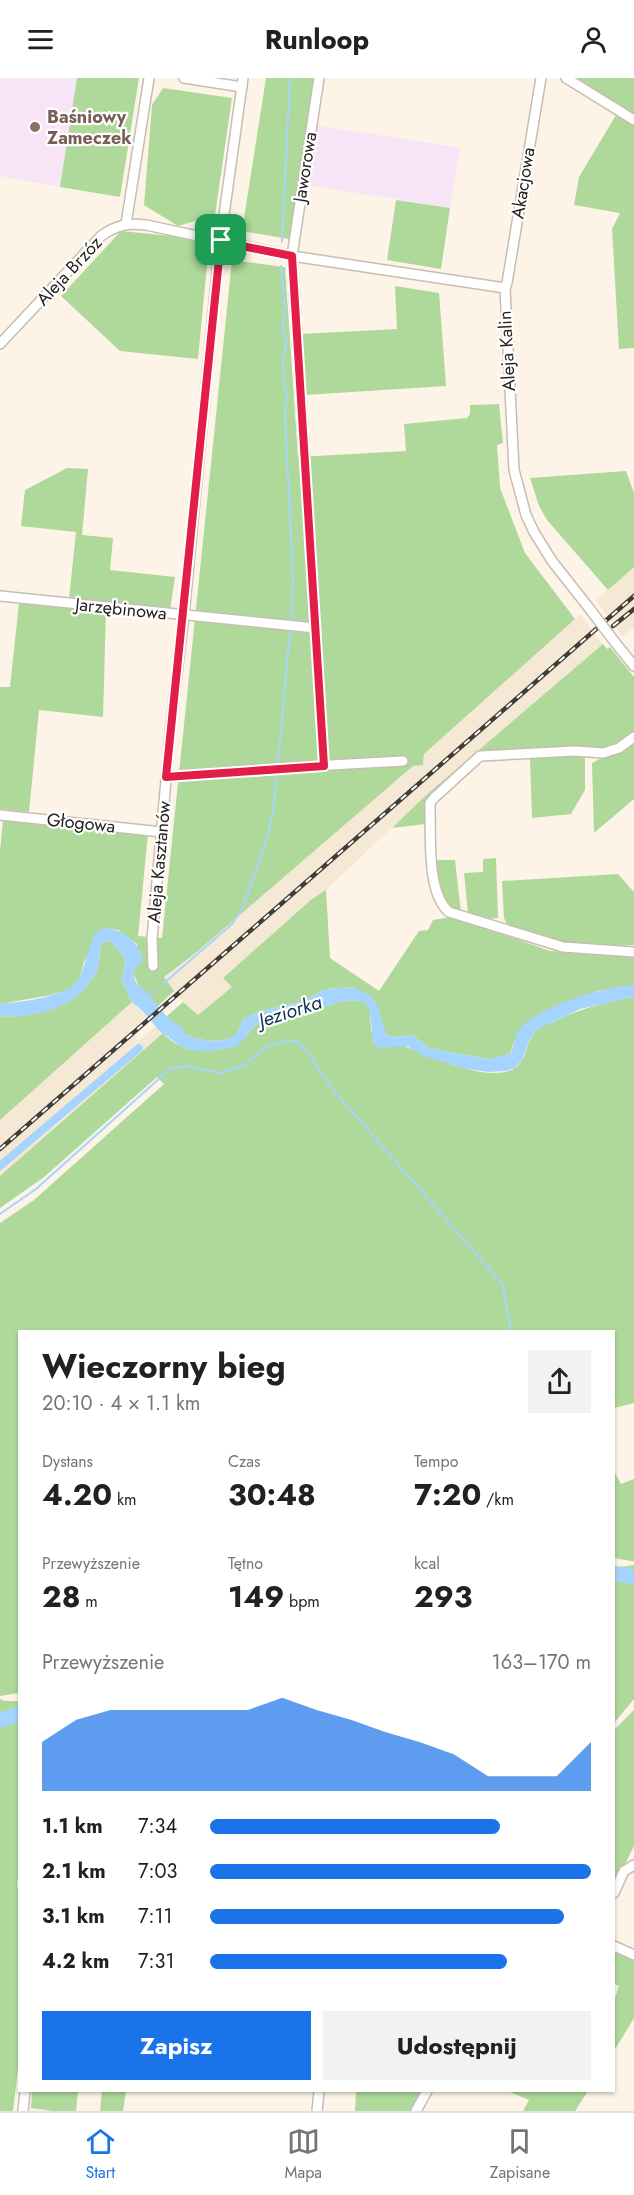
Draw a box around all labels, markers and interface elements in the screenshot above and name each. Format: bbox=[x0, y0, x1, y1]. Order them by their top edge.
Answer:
text: Runloop bbox=[265, 20, 369, 59]
icon: menu bbox=[24, 23, 57, 56]
icon: person bbox=[577, 23, 610, 56]
place label: Baśniowy Zameczek bbox=[47, 104, 132, 151]
marker: Baśniowy Zameczek bbox=[28, 120, 42, 134]
street label: Jaworowa bbox=[286, 130, 323, 206]
street label: Akacjowa bbox=[505, 145, 541, 221]
pin bbox=[195, 214, 246, 265]
icon: arrive bbox=[204, 223, 237, 256]
street label: Aleja Brzóz bbox=[30, 230, 108, 311]
street label: Aleja Kalin bbox=[492, 310, 522, 392]
street label: Jarzębinowa bbox=[72, 591, 168, 627]
street label: Aleja Kasztanów bbox=[141, 799, 177, 924]
street label: Głogowa bbox=[46, 806, 116, 840]
water label: Jeziorka bbox=[251, 988, 326, 1037]
text: Wieczorny bieg bbox=[42, 1343, 286, 1390]
button: share bbox=[528, 1350, 591, 1413]
text: 20:10 · 4 × 1.1 km bbox=[42, 1389, 200, 1418]
text: Dystans bbox=[42, 1450, 93, 1473]
text: Czas bbox=[228, 1450, 260, 1473]
text: Tempo bbox=[414, 1450, 458, 1473]
text: 4.20 bbox=[42, 1473, 112, 1516]
text: 30:48 bbox=[228, 1473, 316, 1516]
text: 7:20 bbox=[414, 1473, 481, 1516]
text: km bbox=[112, 1488, 136, 1511]
text: /km bbox=[481, 1488, 514, 1511]
text: Przewyższenie bbox=[42, 1552, 140, 1575]
text: Tętno bbox=[228, 1552, 263, 1575]
text: kcal bbox=[414, 1552, 440, 1575]
text: 28 bbox=[42, 1575, 81, 1618]
text: 149 bbox=[228, 1575, 284, 1618]
text: 293 bbox=[414, 1575, 472, 1618]
text: m bbox=[81, 1590, 98, 1613]
text: bpm bbox=[284, 1590, 320, 1613]
text: Przewyższenie bbox=[42, 1648, 164, 1677]
text: 163–170 m bbox=[492, 1648, 591, 1677]
text: 1.1 km bbox=[42, 1812, 103, 1841]
text: 7:34 bbox=[138, 1812, 177, 1841]
text: 2.1 km bbox=[42, 1857, 106, 1886]
text: 7:03 bbox=[138, 1857, 177, 1886]
text: 3.1 km bbox=[42, 1902, 105, 1931]
text: 7:11 bbox=[138, 1902, 173, 1931]
text: 4.2 km bbox=[42, 1947, 109, 1976]
text: 7:31 bbox=[138, 1947, 174, 1976]
button: Zapisz bbox=[42, 2011, 311, 2080]
button: Udostępnij bbox=[323, 2011, 591, 2080]
tab: Start bbox=[84, 2125, 117, 2184]
tab: Mapa bbox=[285, 2125, 322, 2184]
tab: Zapisane bbox=[490, 2125, 550, 2184]

